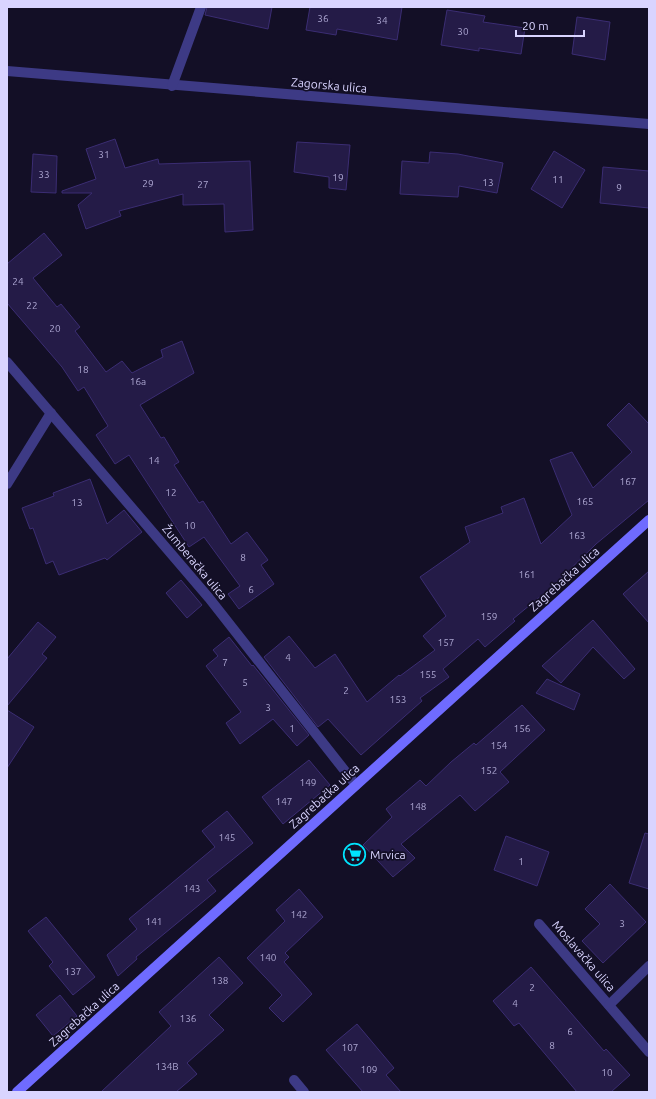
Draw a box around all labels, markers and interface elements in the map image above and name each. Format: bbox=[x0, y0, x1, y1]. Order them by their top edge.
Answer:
scale bar bbox=[516, 12, 584, 38]
house number: 36 bbox=[317, 13, 329, 24]
house number: 34 bbox=[376, 15, 388, 26]
text: 20 m bbox=[522, 19, 549, 32]
house number: 30 bbox=[457, 26, 469, 37]
street label: Zagorska ulica bbox=[290, 75, 368, 95]
house number: 31 bbox=[98, 149, 110, 160]
house number: 33 bbox=[38, 169, 50, 180]
house number: 19 bbox=[332, 172, 344, 183]
house number: 11 bbox=[552, 174, 564, 185]
house number: 13 bbox=[482, 177, 494, 188]
house number: 29 bbox=[142, 178, 154, 189]
house number: 27 bbox=[197, 179, 209, 190]
house number: 9 bbox=[616, 182, 622, 193]
house number: 24 bbox=[12, 276, 24, 287]
house number: 22 bbox=[26, 300, 38, 311]
house number: 20 bbox=[49, 323, 61, 334]
house number: 18 bbox=[77, 364, 89, 375]
house number: 16a bbox=[130, 376, 146, 387]
house number: 14 bbox=[148, 455, 160, 466]
house number: 167 bbox=[620, 476, 636, 487]
house number: 12 bbox=[165, 487, 177, 498]
house number: 165 bbox=[577, 496, 593, 507]
house number: 13 bbox=[71, 497, 83, 508]
house number: 10 bbox=[184, 520, 196, 531]
street label: Žumberačka ulica bbox=[160, 522, 230, 602]
house number: 163 bbox=[569, 530, 585, 541]
street label: Zagrebačka ulica bbox=[526, 544, 602, 614]
house number: 8 bbox=[240, 552, 246, 563]
house number: 161 bbox=[519, 569, 535, 580]
house number: 6 bbox=[248, 584, 254, 595]
house number: 159 bbox=[481, 611, 497, 622]
house number: 157 bbox=[438, 637, 454, 648]
house number: 4 bbox=[285, 652, 291, 663]
house number: 7 bbox=[222, 657, 228, 668]
house number: 155 bbox=[420, 669, 436, 680]
house number: 5 bbox=[242, 677, 248, 688]
house number: 2 bbox=[343, 685, 349, 696]
house number: 153 bbox=[390, 694, 406, 705]
house number: 3 bbox=[265, 702, 271, 713]
house number: 1 bbox=[289, 723, 295, 734]
house number: 156 bbox=[514, 723, 531, 734]
house number: 154 bbox=[491, 740, 508, 751]
street label: Zagrebačka ulica bbox=[286, 761, 362, 831]
house number: 152 bbox=[481, 765, 497, 776]
house number: 149 bbox=[300, 777, 316, 788]
house number: 147 bbox=[276, 796, 292, 807]
house number: 148 bbox=[410, 801, 427, 812]
house number: 145 bbox=[219, 832, 235, 843]
supermarket icon: Mrvica bbox=[342, 841, 368, 867]
place label: Mrvica bbox=[370, 848, 406, 861]
house number: 1 bbox=[518, 856, 524, 867]
house number: 143 bbox=[184, 883, 200, 894]
house number: 142 bbox=[291, 909, 307, 920]
house number: 141 bbox=[146, 916, 162, 927]
street label: Moslavačka ulica bbox=[550, 918, 618, 994]
house number: 3 bbox=[619, 918, 625, 929]
house number: 140 bbox=[260, 952, 277, 963]
house number: 137 bbox=[65, 966, 81, 977]
house number: 138 bbox=[212, 975, 229, 986]
street label: Zagrebačka ulica bbox=[46, 979, 122, 1049]
house number: 2 bbox=[529, 982, 535, 993]
house number: 4 bbox=[512, 998, 518, 1009]
house number: 136 bbox=[180, 1013, 197, 1024]
house number: 6 bbox=[567, 1026, 573, 1037]
house number: 8 bbox=[549, 1040, 555, 1051]
house number: 107 bbox=[342, 1042, 358, 1053]
house number: 134B bbox=[155, 1061, 179, 1072]
house number: 109 bbox=[361, 1064, 377, 1075]
house number: 10 bbox=[601, 1067, 613, 1078]

